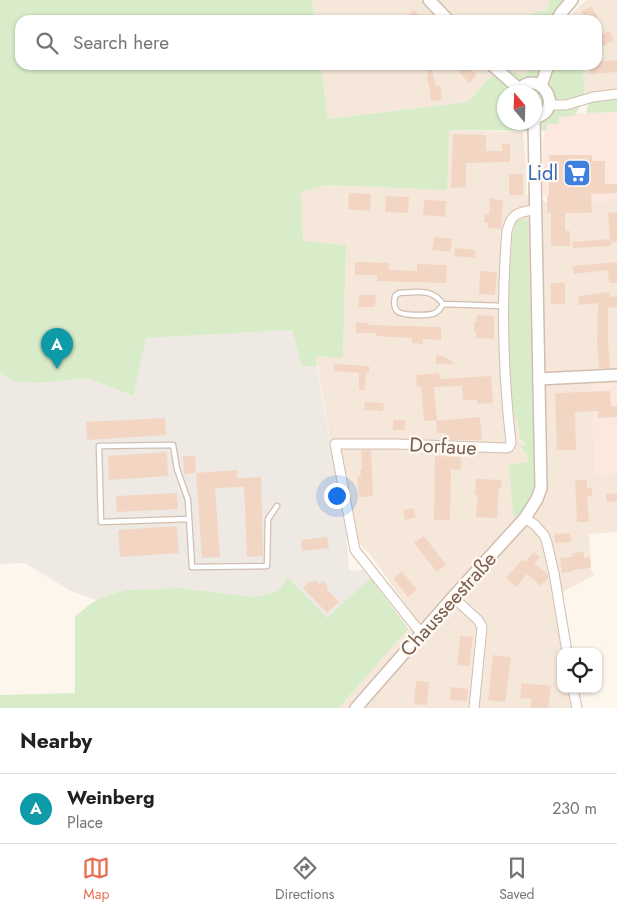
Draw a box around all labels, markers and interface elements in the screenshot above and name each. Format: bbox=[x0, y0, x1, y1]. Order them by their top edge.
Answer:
search box bbox=[15, 15, 602, 70]
icon: search bbox=[33, 29, 61, 57]
text: Search here bbox=[73, 29, 169, 56]
north arrow bbox=[497, 85, 542, 130]
supermarket icon: Lidl bbox=[562, 158, 592, 188]
place label: Lidl bbox=[528, 159, 558, 188]
pin: A bbox=[41, 328, 73, 369]
street label: Dorfaue bbox=[408, 430, 477, 463]
your location bbox=[324, 483, 350, 509]
street label: Chausseestraße bbox=[393, 546, 503, 663]
map controls bbox=[557, 648, 602, 693]
button: locate bbox=[557, 648, 602, 693]
text: Nearby bbox=[20, 726, 92, 756]
text: Weinberg bbox=[67, 784, 155, 811]
text: A bbox=[30, 797, 42, 820]
text: 230 m bbox=[552, 797, 597, 820]
text: Place bbox=[67, 811, 103, 834]
tab: Map bbox=[82, 854, 110, 904]
tab: Directions bbox=[275, 854, 334, 904]
tab: Saved bbox=[499, 854, 535, 904]

